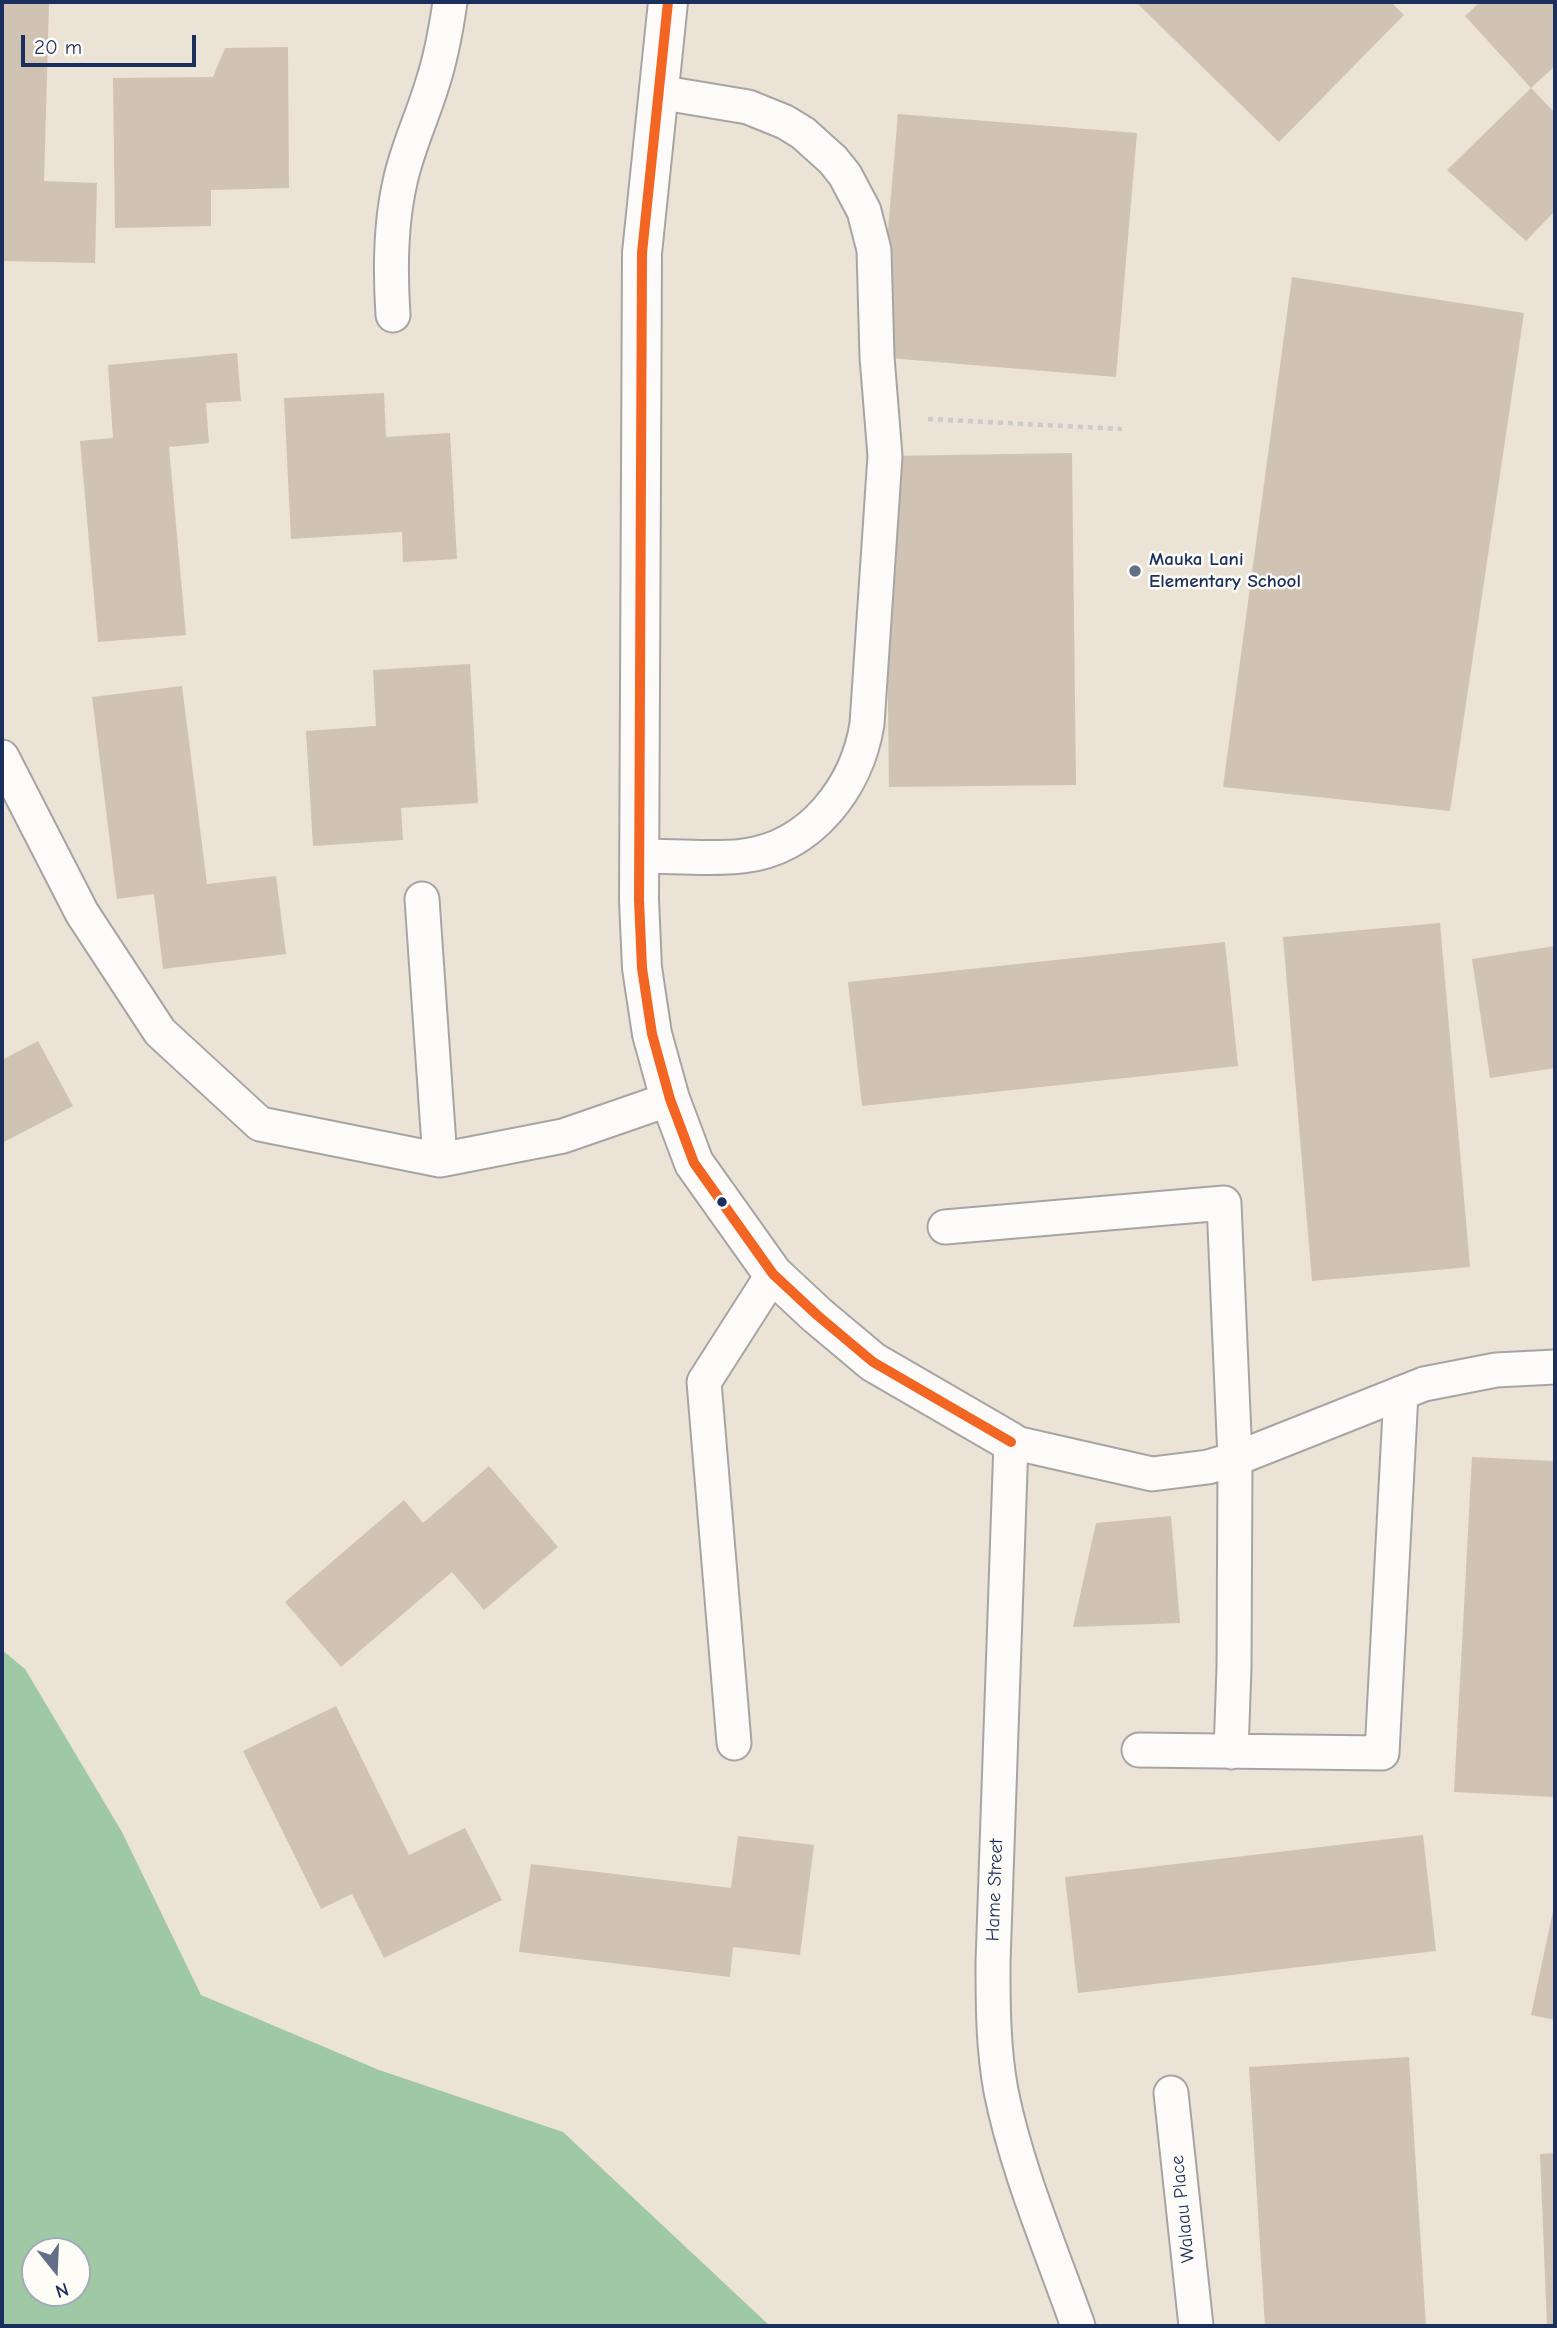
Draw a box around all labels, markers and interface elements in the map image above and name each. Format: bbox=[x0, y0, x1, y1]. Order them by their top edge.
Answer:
scale bar bbox=[24, 21, 200, 65]
text: 20 m bbox=[34, 35, 82, 59]
place label: Mauka Lani Elementary School bbox=[1149, 549, 1301, 593]
marker: Mauka Lani Elementary School bbox=[1127, 563, 1143, 579]
unlabelled marker bbox=[715, 1195, 729, 1209]
street label: Hame Street bbox=[982, 1838, 1008, 1942]
street label: Walaau Place bbox=[1166, 2154, 1200, 2264]
north arrow bbox=[21, 2237, 91, 2307]
text: N bbox=[53, 2278, 71, 2302]

